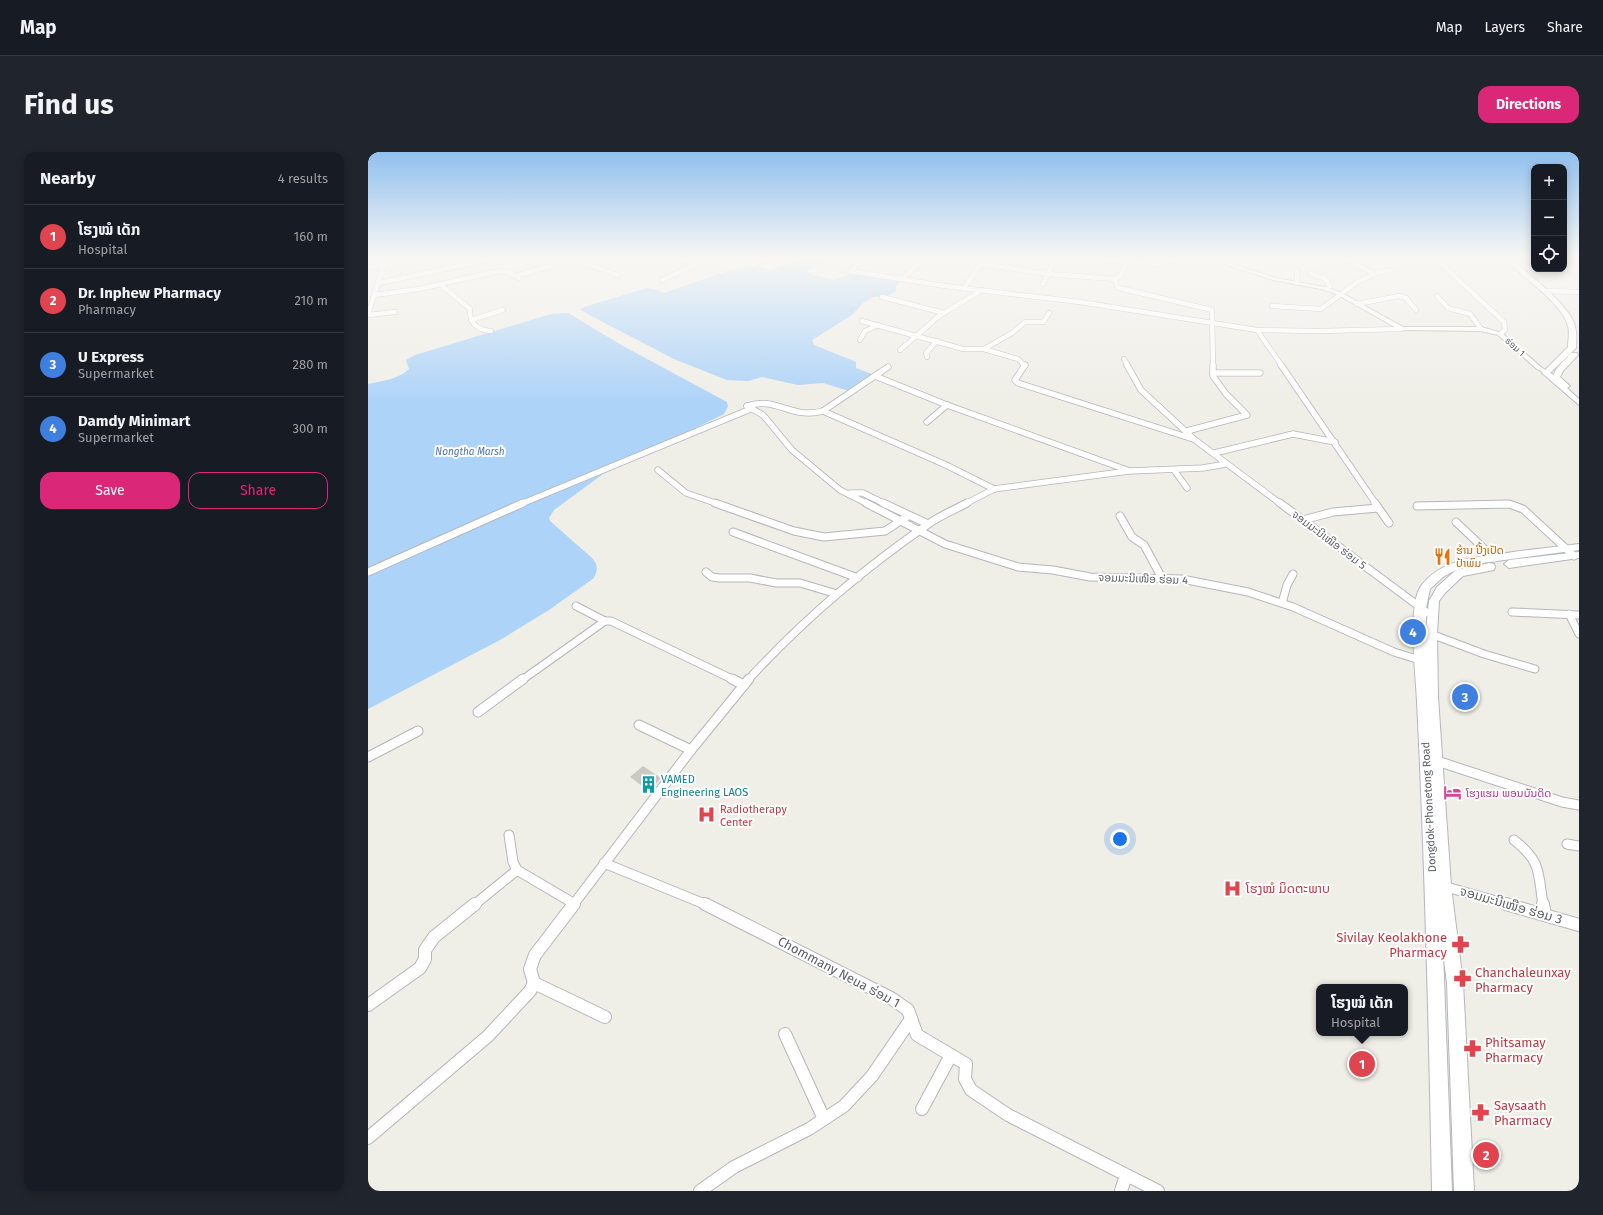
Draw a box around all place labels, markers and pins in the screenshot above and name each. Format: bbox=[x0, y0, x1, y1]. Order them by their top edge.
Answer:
place label: ຮ້ານ ປີ້ງເປັດ ປ້າພົມ bbox=[1456, 541, 1504, 570]
restaurant icon: ຮ້ານ ປີ້ງເປັດ ປ້າພົມ bbox=[1433, 546, 1453, 566]
pin: 4 bbox=[1400, 617, 1426, 647]
pin: 3 bbox=[1452, 682, 1478, 712]
place label: VAMED Engineering LAOS bbox=[661, 773, 748, 799]
building icon: VAMED Engineering LAOS bbox=[638, 775, 658, 795]
hotel icon: ໂຮງແຮມ ພອນບັນດິດ bbox=[1443, 783, 1463, 803]
place label: ໂຮງແຮມ ພອນບັນດິດ bbox=[1465, 787, 1551, 800]
place label: Radiotherapy Center bbox=[720, 803, 787, 829]
hospital icon: Radiotherapy Center bbox=[697, 805, 717, 825]
hospital icon: ໂຮງໝໍ ມິດຕະພາບ bbox=[1223, 878, 1243, 898]
place label: ໂຮງໝໍ ມິດຕະພາບ bbox=[1245, 881, 1330, 896]
place label: Sivilay Keolakhone Pharmacy bbox=[1336, 930, 1448, 960]
pharmacy icon: Sivilay Keolakhone Pharmacy bbox=[1450, 934, 1470, 954]
place label: Chanchaleunxay Pharmacy bbox=[1475, 965, 1571, 995]
pharmacy icon: Chanchaleunxay Pharmacy bbox=[1452, 969, 1472, 989]
place label: Phitsamay Pharmacy bbox=[1485, 1035, 1546, 1065]
pharmacy icon: Phitsamay Pharmacy bbox=[1462, 1039, 1482, 1059]
pin: 1 bbox=[1349, 1049, 1375, 1079]
place label: Saysaath Pharmacy bbox=[1494, 1098, 1552, 1128]
pharmacy icon: Saysaath Pharmacy bbox=[1471, 1102, 1491, 1122]
pin: 2 bbox=[1473, 1140, 1499, 1170]

